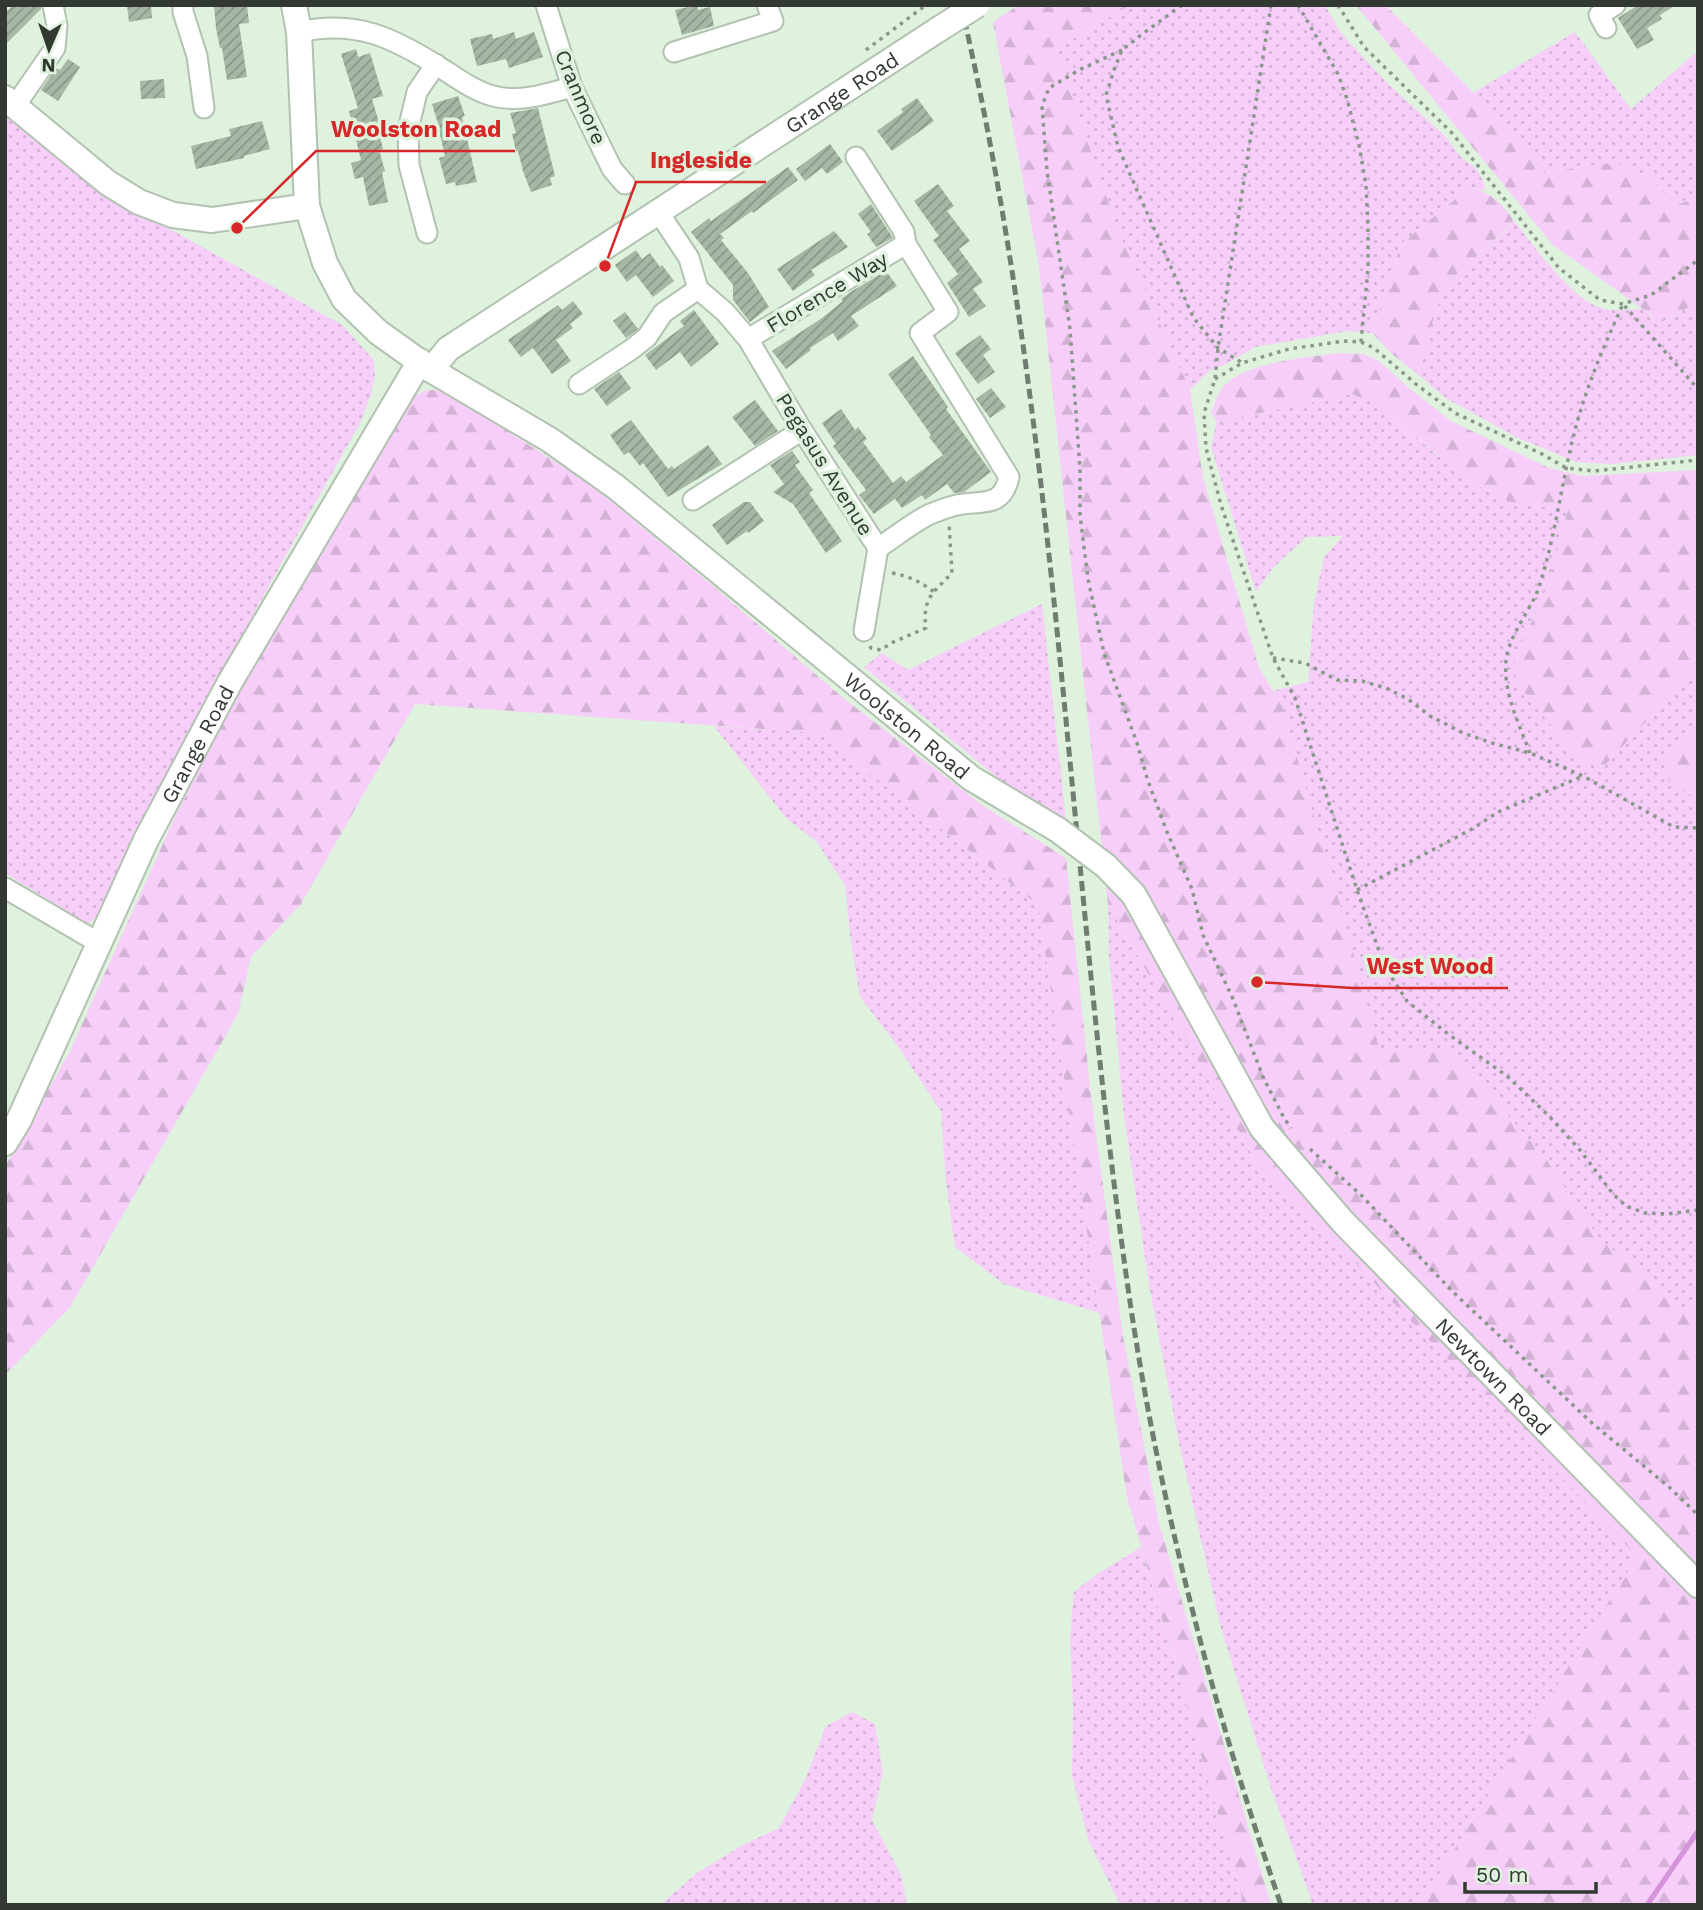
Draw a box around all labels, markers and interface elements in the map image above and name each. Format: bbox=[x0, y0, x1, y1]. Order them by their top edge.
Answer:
north arrow bbox=[14, 14, 84, 84]
street label: Cranmore bbox=[550, 46, 612, 148]
street label: Grange Road bbox=[780, 46, 903, 138]
text: N bbox=[41, 54, 56, 77]
callout: Woolston Road bbox=[316, 107, 515, 151]
text: Woolston Road bbox=[331, 116, 501, 143]
callout: Ingleside bbox=[636, 138, 766, 182]
text: Ingleside bbox=[650, 147, 752, 174]
street label: Florence Way bbox=[762, 246, 892, 338]
street label: Pegasus Avenue bbox=[771, 388, 879, 540]
street label: Woolston Road bbox=[839, 667, 975, 784]
street label: Grange Road bbox=[155, 681, 239, 807]
callout: West Wood bbox=[1352, 944, 1508, 988]
text: West Wood bbox=[1366, 953, 1494, 980]
street label: Newtown Road bbox=[1431, 1312, 1557, 1440]
scale bar bbox=[1465, 1850, 1596, 1894]
text: 50 m bbox=[1476, 1862, 1528, 1887]

